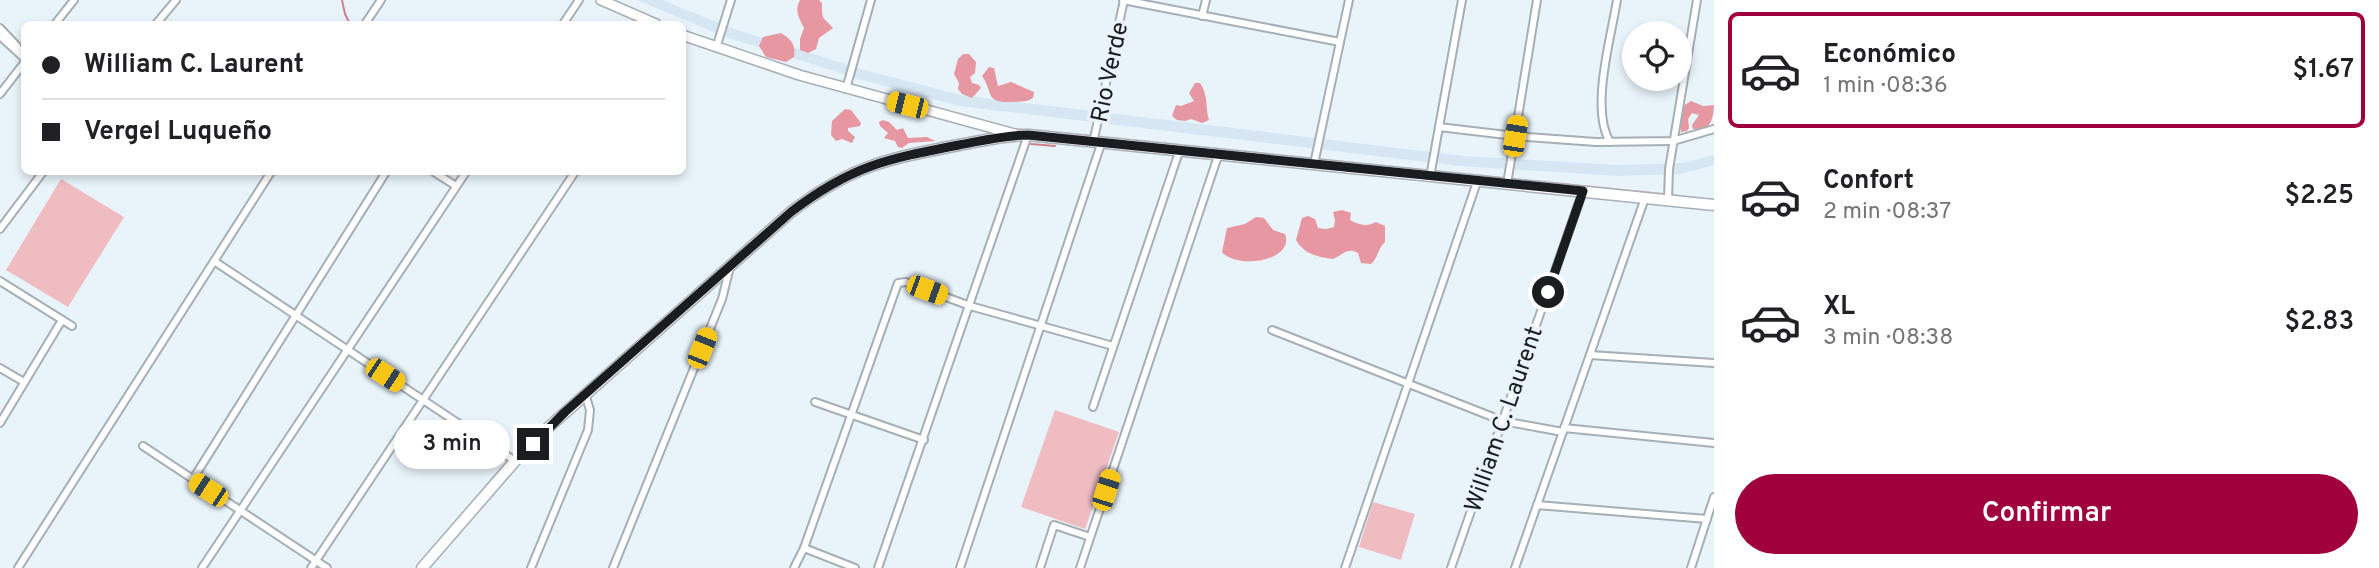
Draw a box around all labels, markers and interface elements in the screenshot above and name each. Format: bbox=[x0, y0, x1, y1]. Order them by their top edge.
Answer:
street label: Rio Verde bbox=[1086, 20, 1136, 125]
map controls bbox=[1622, 21, 1692, 91]
button: locate bbox=[1622, 21, 1692, 91]
icon: car bbox=[1739, 39, 1802, 102]
text: Económico bbox=[1823, 39, 1956, 72]
text: William C. Laurent bbox=[84, 49, 304, 82]
text: $1.67 bbox=[2293, 54, 2354, 87]
text: 1 min · 08:36 bbox=[1823, 72, 1948, 101]
car bbox=[885, 90, 930, 120]
car bbox=[1502, 114, 1529, 158]
text: Vergel Luqueño bbox=[84, 116, 272, 149]
icon: car bbox=[1739, 165, 1802, 228]
text: Confort bbox=[1823, 165, 1914, 198]
text: $2.25 bbox=[2285, 180, 2354, 213]
text: 2 min · 08:37 bbox=[1823, 198, 1951, 227]
car bbox=[904, 273, 951, 307]
route start bbox=[1532, 276, 1564, 308]
icon: car bbox=[1739, 291, 1802, 354]
text: XL bbox=[1823, 291, 1855, 324]
text: $2.83 bbox=[2285, 306, 2354, 339]
street label: William C. Laurent bbox=[1459, 323, 1551, 516]
text: 3 min · 08:38 bbox=[1823, 324, 1953, 353]
car bbox=[685, 325, 720, 371]
car bbox=[362, 355, 409, 395]
callout: 3 min bbox=[393, 420, 508, 468]
route end bbox=[517, 428, 549, 460]
text: 3 min bbox=[422, 430, 482, 459]
car bbox=[1090, 467, 1123, 513]
car bbox=[185, 470, 232, 510]
button: Confirmar bbox=[1735, 474, 2358, 554]

